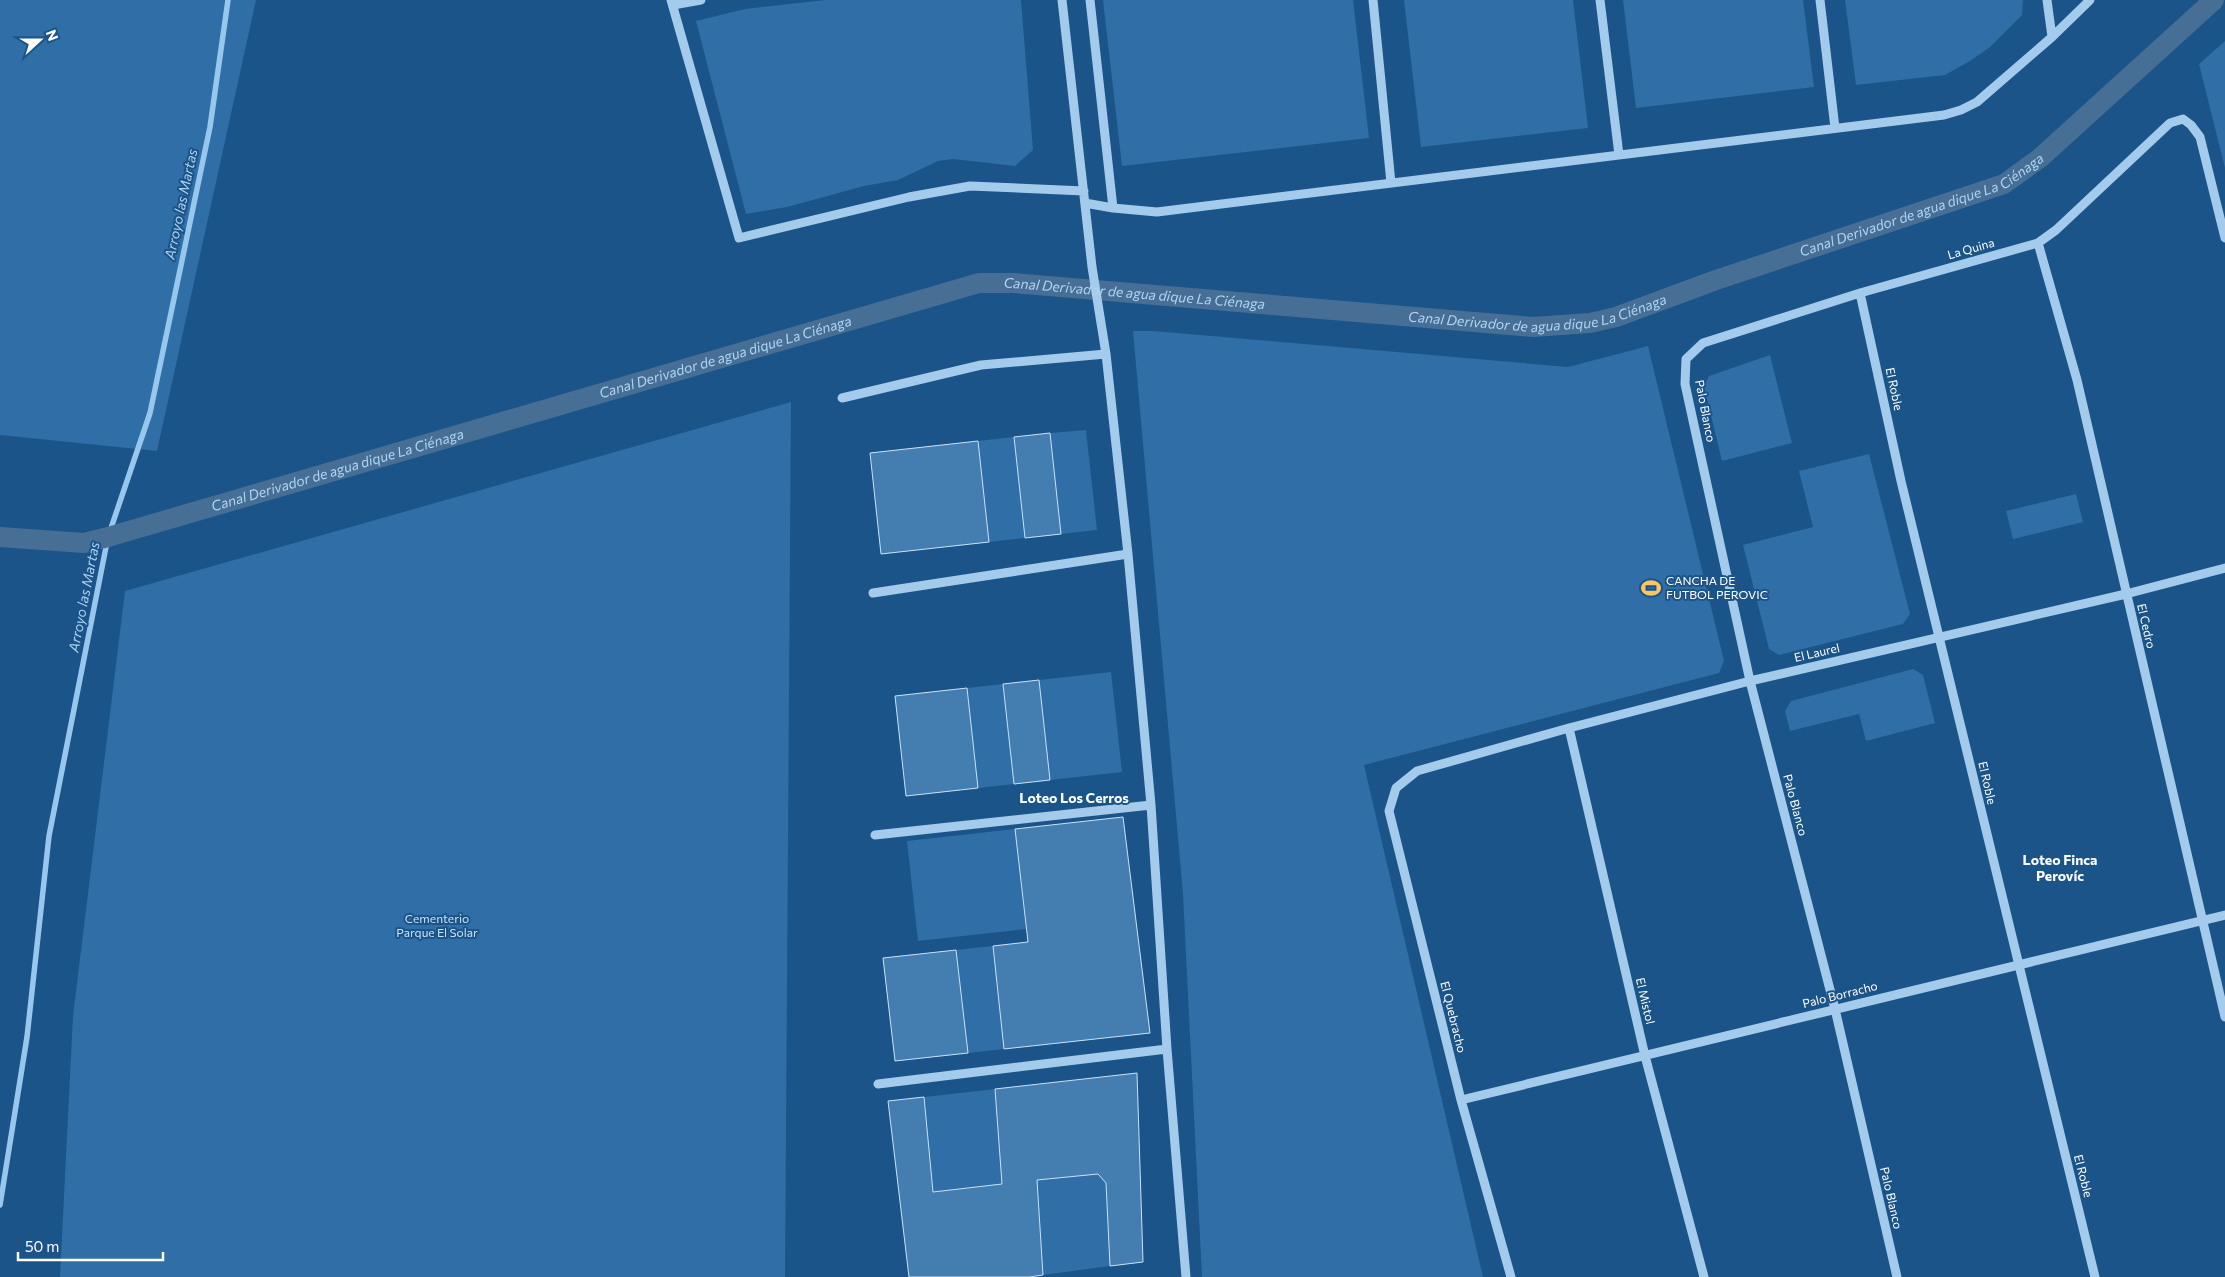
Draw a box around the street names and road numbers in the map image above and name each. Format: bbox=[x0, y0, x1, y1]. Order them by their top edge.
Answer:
street label: La Quina bbox=[1946, 235, 1996, 261]
street label: El Roble bbox=[1884, 366, 1906, 412]
street label: Palo Blanco bbox=[1693, 378, 1719, 443]
street label: El Cedro bbox=[2135, 602, 2159, 650]
street label: El Laurel bbox=[1793, 640, 1841, 664]
street label: El Roble bbox=[1976, 760, 2000, 806]
street label: Palo Blanco bbox=[1781, 772, 1811, 837]
street label: El Mistol bbox=[1634, 976, 1658, 1026]
street label: Palo Borracho bbox=[1801, 978, 1879, 1010]
street label: El Quebracho bbox=[1438, 979, 1470, 1054]
street label: El Roble bbox=[2072, 1153, 2096, 1199]
street label: Palo Blanco bbox=[1878, 1165, 1906, 1230]

